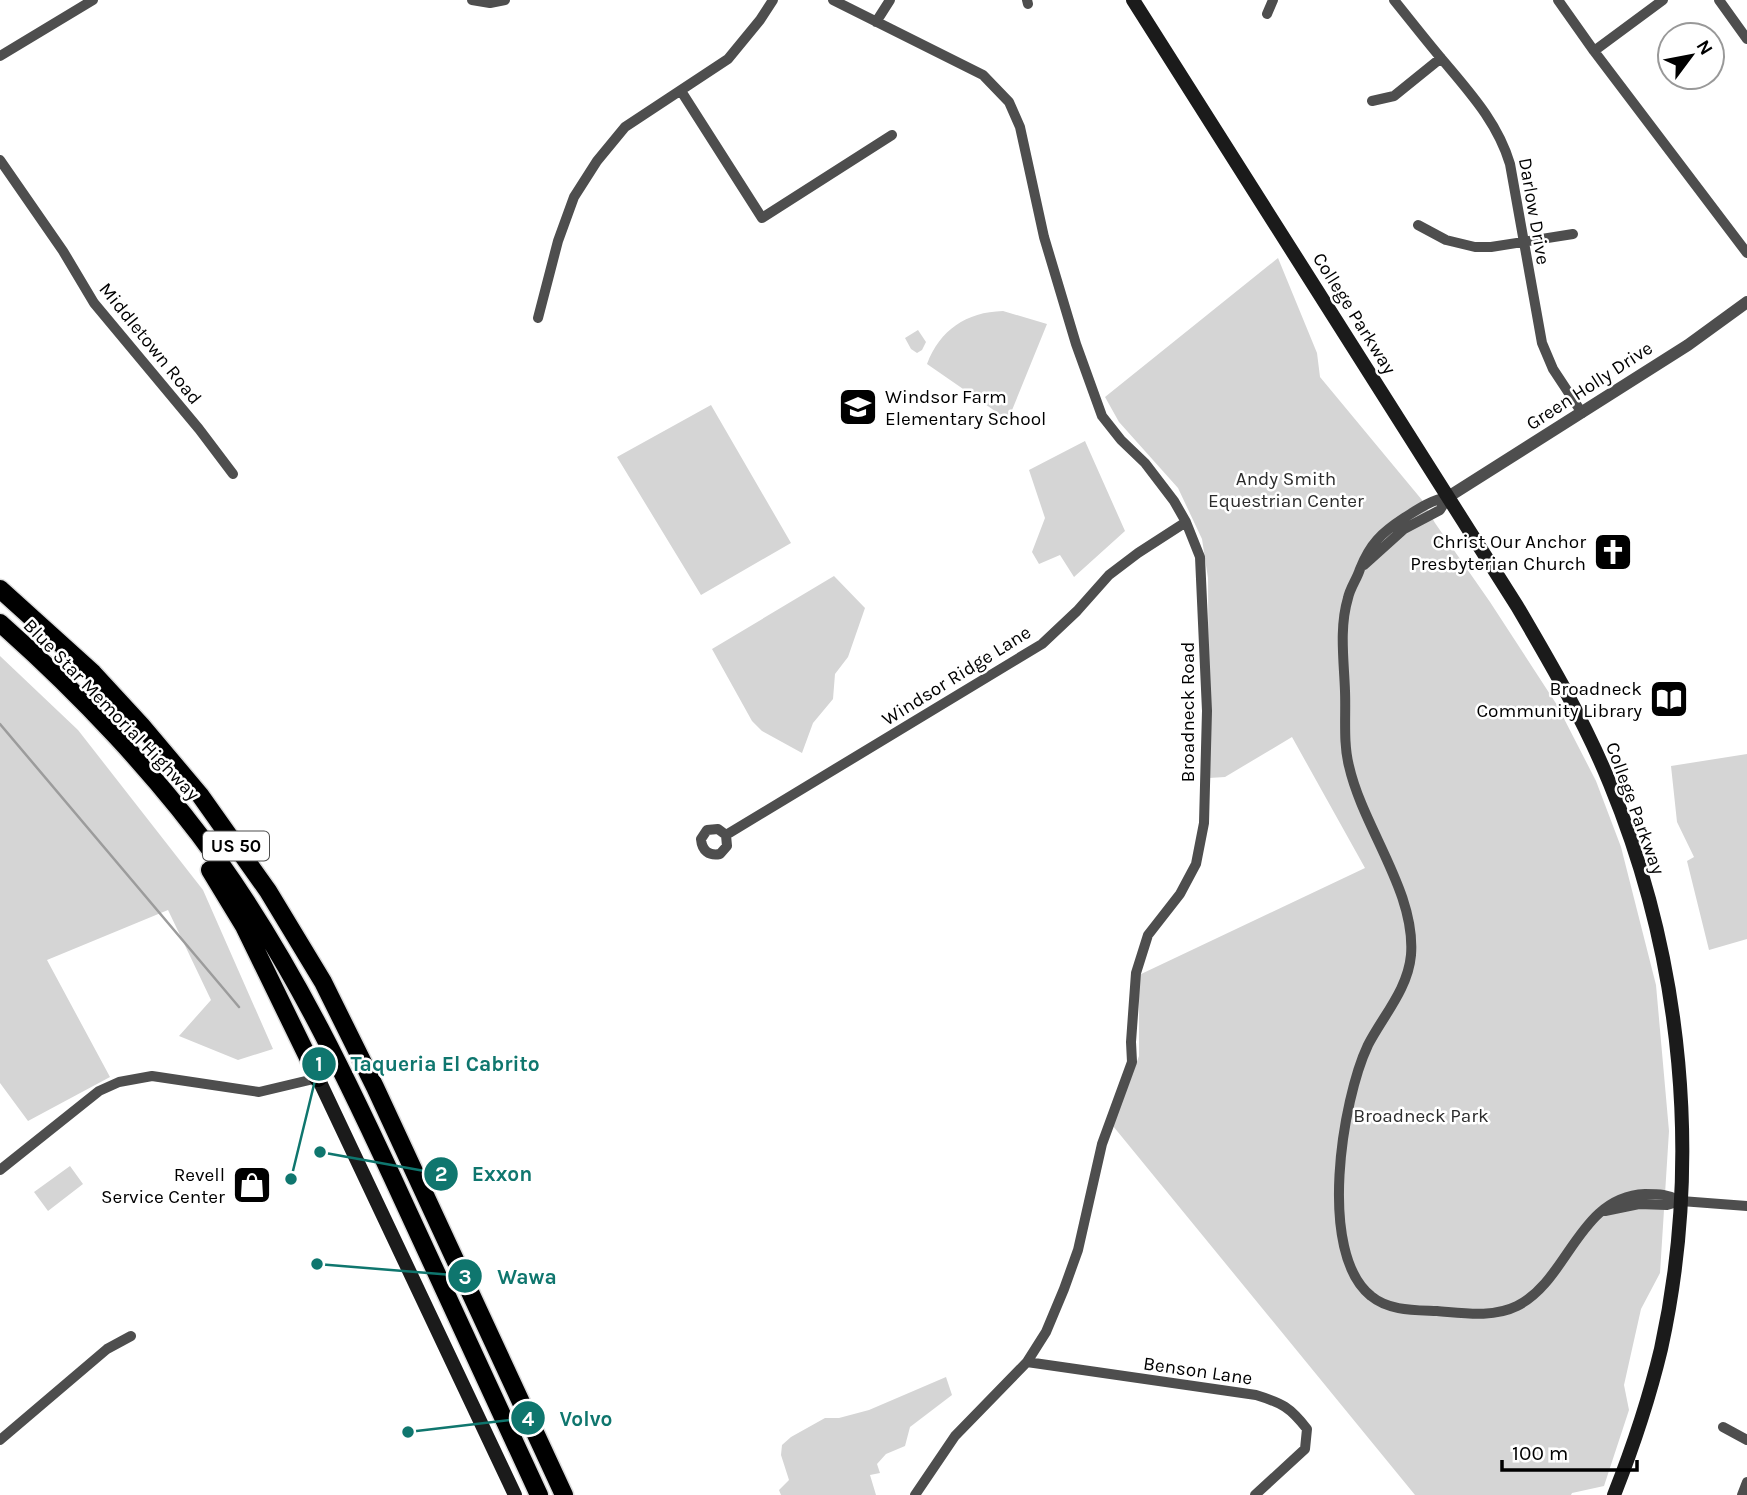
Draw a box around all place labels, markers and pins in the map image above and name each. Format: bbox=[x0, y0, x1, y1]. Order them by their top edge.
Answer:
school or university icon: Windsor Farm Elementary School bbox=[837, 386, 879, 428]
place label: Windsor Farm Elementary School bbox=[885, 386, 1046, 430]
place label: Christ Our Anchor Presbyterian Church bbox=[1410, 531, 1586, 575]
church icon: Christ Our Anchor Presbyterian Church bbox=[1592, 531, 1634, 573]
place label: Broadneck Community Library bbox=[1476, 678, 1642, 722]
library icon: Broadneck Community Library bbox=[1648, 678, 1690, 720]
callout: Taqueria El Cabrito bbox=[302, 1043, 554, 1085]
callout: Exxon bbox=[423, 1153, 547, 1195]
place label: Revell Service Center bbox=[101, 1164, 225, 1208]
shop icon: Revell Service Center bbox=[231, 1164, 273, 1206]
callout: Wawa bbox=[448, 1255, 570, 1297]
callout: Volvo bbox=[510, 1397, 626, 1439]

